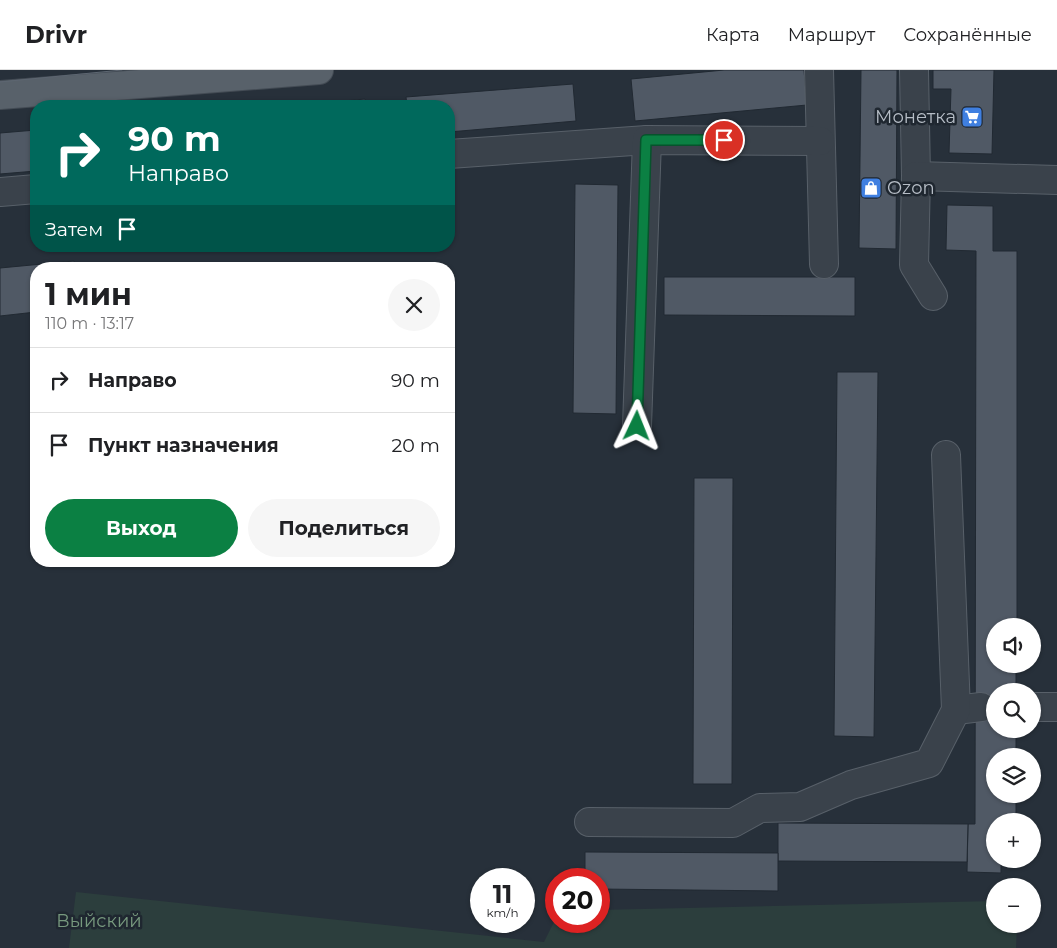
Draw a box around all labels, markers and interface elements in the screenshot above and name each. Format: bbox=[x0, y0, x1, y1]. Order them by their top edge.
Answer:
text: Drivr bbox=[25, 20, 87, 49]
text: Карта bbox=[706, 24, 760, 46]
text: Маршрут bbox=[788, 24, 875, 46]
text: Сохранённые bbox=[903, 24, 1032, 46]
supermarket icon: Монетка bbox=[960, 105, 984, 129]
place label: Монетка bbox=[875, 106, 956, 128]
text: 90 m bbox=[128, 117, 221, 160]
pin bbox=[703, 119, 745, 161]
icon: right bbox=[45, 120, 110, 185]
icon: arrive bbox=[710, 126, 738, 154]
text: Направо bbox=[128, 160, 229, 187]
shop icon: Ozon bbox=[859, 176, 883, 200]
place label: Ozon bbox=[887, 177, 935, 199]
icon: arrive bbox=[113, 215, 141, 243]
text: Затем bbox=[45, 218, 103, 241]
text: 1 мин bbox=[45, 276, 132, 313]
button: close bbox=[388, 279, 440, 331]
text: 110 m · 13:17 bbox=[45, 314, 134, 333]
icon: right bbox=[45, 366, 73, 394]
text: Направо bbox=[88, 369, 177, 392]
text: 90 m bbox=[391, 369, 440, 392]
position arrow bbox=[610, 399, 662, 451]
icon: arrive bbox=[45, 431, 73, 459]
text: Пункт назначения bbox=[88, 434, 279, 457]
text: 20 m bbox=[392, 434, 440, 457]
button: Выход bbox=[45, 499, 238, 557]
button: Поделиться bbox=[248, 499, 440, 557]
map controls bbox=[986, 618, 1041, 933]
button: sound bbox=[986, 618, 1041, 673]
button: search bbox=[986, 683, 1041, 738]
button: layers bbox=[986, 748, 1041, 803]
button: + bbox=[986, 813, 1041, 868]
speed limit sign: 20 bbox=[545, 868, 610, 933]
button: − bbox=[986, 878, 1041, 933]
text: 11 bbox=[493, 879, 512, 909]
text: km/h bbox=[486, 905, 519, 920]
park label: Выйский bbox=[56, 910, 142, 932]

